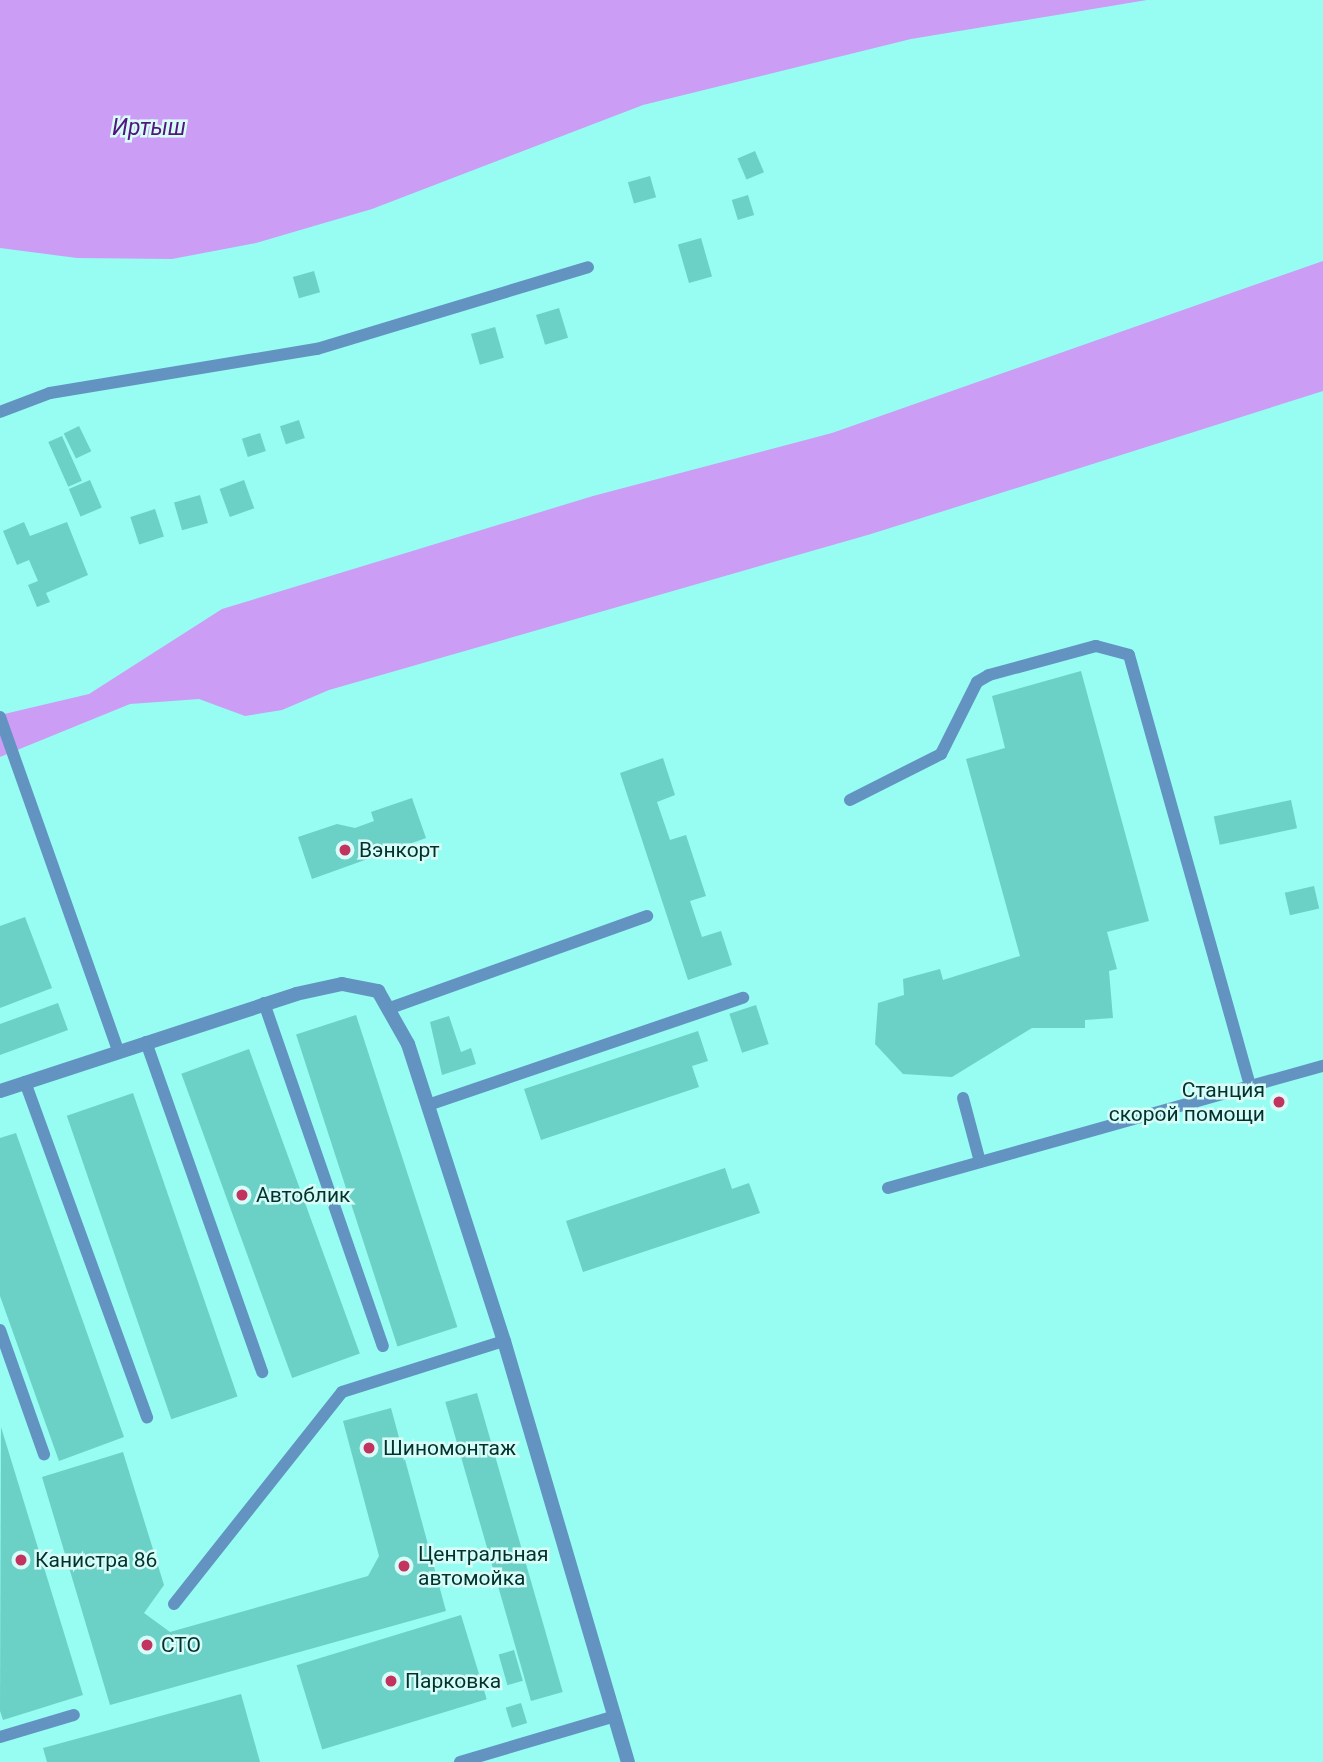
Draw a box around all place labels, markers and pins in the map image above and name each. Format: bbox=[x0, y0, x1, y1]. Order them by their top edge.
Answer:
place label: Вэнкорт bbox=[359, 837, 440, 863]
marker: Вэнкорт bbox=[337, 842, 353, 858]
place label: Станция cкорой помощи bbox=[1109, 1077, 1265, 1127]
marker: Станция cкорой помощи bbox=[1271, 1094, 1287, 1110]
place label: Автоблик bbox=[256, 1182, 350, 1208]
marker: Автоблик bbox=[234, 1187, 250, 1203]
place label: Шиномонтаж bbox=[383, 1435, 516, 1461]
marker: Шиномонтаж bbox=[361, 1440, 377, 1456]
place label: Центральная автомойка bbox=[418, 1541, 549, 1591]
place label: Канистра 86 bbox=[35, 1547, 157, 1573]
marker: Канистра 86 bbox=[13, 1552, 29, 1568]
marker: Центральная автомойка bbox=[396, 1558, 412, 1574]
place label: СТО bbox=[161, 1632, 201, 1658]
marker: СТО bbox=[139, 1637, 155, 1653]
place label: Парковка bbox=[405, 1668, 501, 1694]
marker: Парковка bbox=[383, 1673, 399, 1689]

